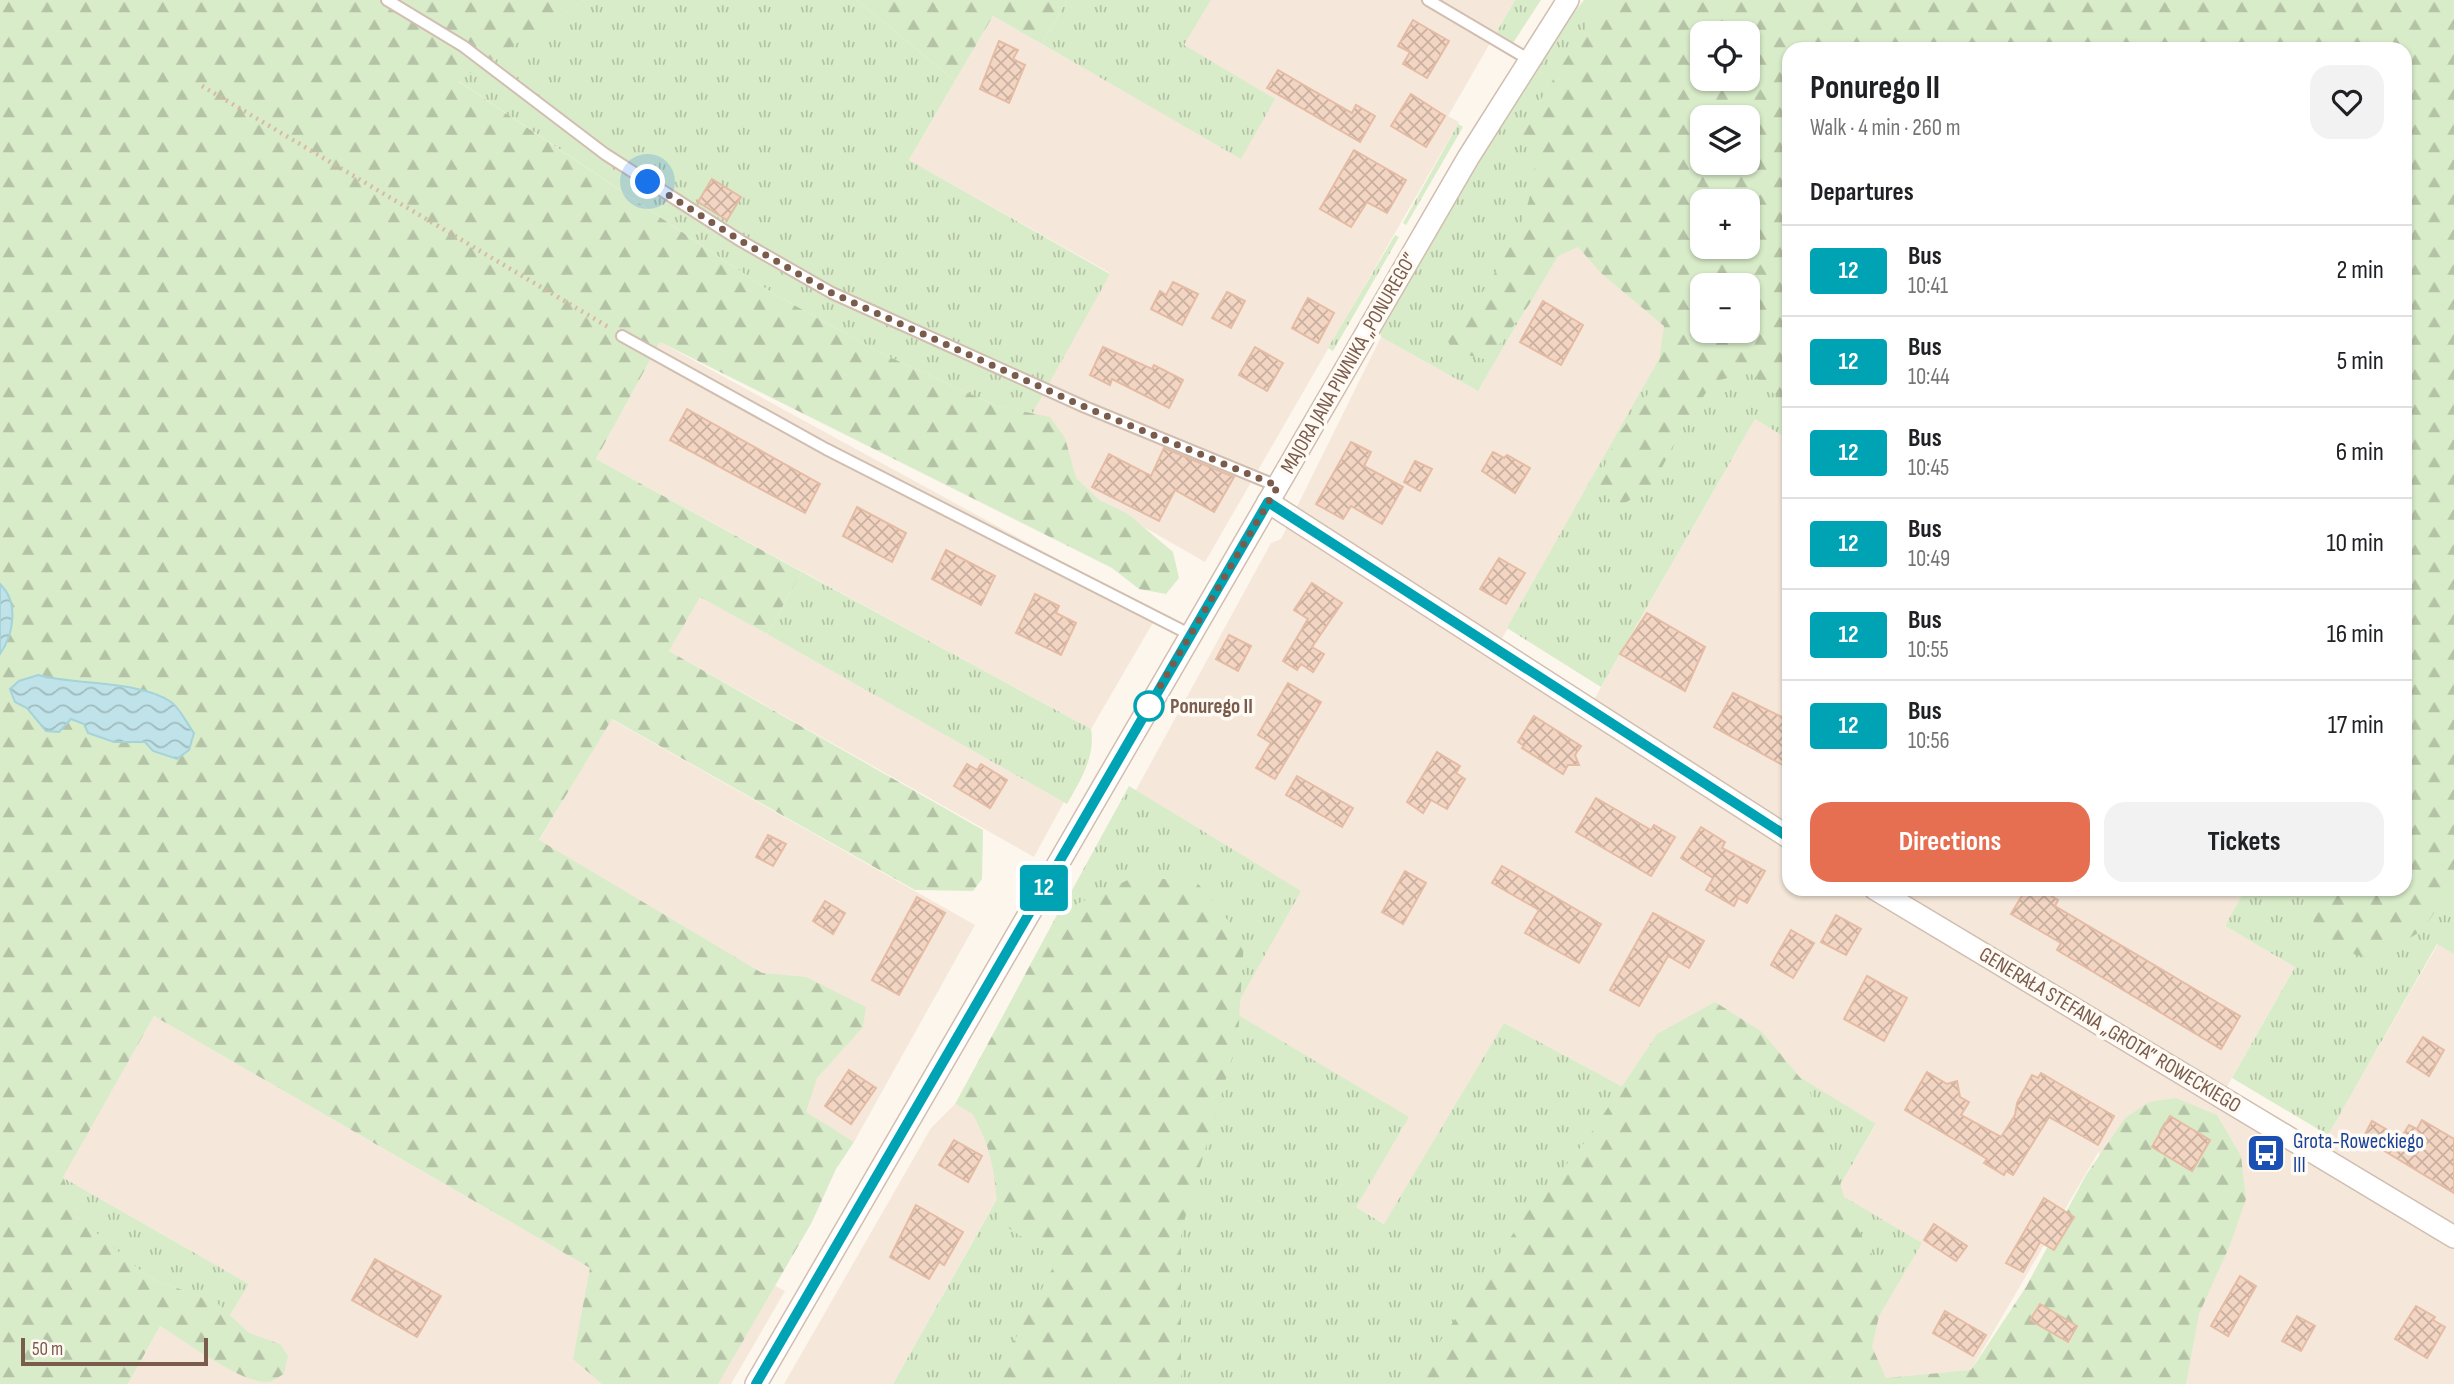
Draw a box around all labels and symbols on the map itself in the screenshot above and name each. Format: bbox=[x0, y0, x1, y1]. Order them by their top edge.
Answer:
your location bbox=[630, 164, 665, 199]
street label: MAJORA JANA PIWNIKA „PONUREGO” bbox=[1275, 248, 1423, 478]
marker: Ponurego II bbox=[1134, 691, 1164, 721]
place label: Ponurego II bbox=[1170, 694, 1253, 719]
line badge: 12 bbox=[1012, 865, 1076, 911]
street label: GENERAŁA STEFANA „GROTA” ROWECKIEGO bbox=[1975, 942, 2245, 1118]
place label: Grota-Roweckiego III bbox=[2293, 1129, 2424, 1178]
bus stop icon: Grota-Roweckiego III bbox=[2245, 1132, 2287, 1174]
scale bar bbox=[21, 1335, 208, 1367]

